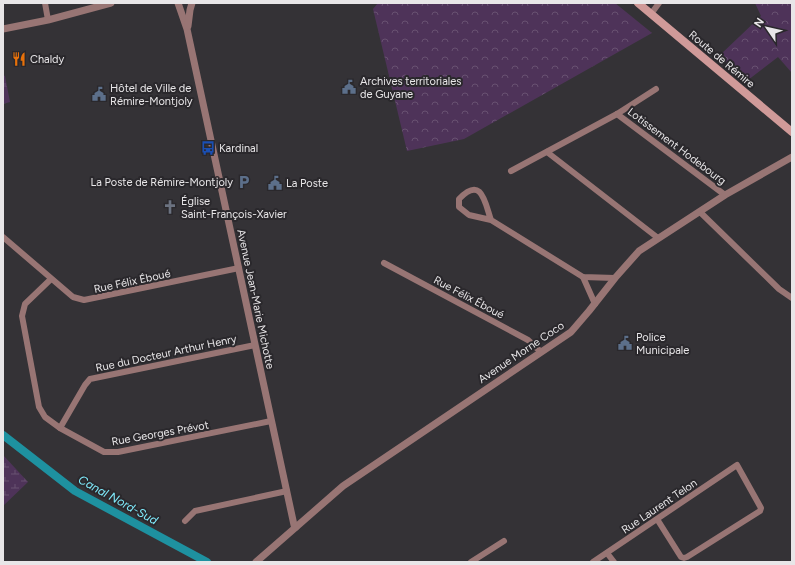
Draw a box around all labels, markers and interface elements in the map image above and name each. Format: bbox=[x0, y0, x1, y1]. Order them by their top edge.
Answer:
north arrow bbox=[747, 8, 787, 48]
text: N bbox=[751, 16, 767, 30]
street label: Route de Rémire bbox=[686, 28, 757, 91]
restaurant icon: Chaldy bbox=[11, 51, 27, 67]
place label: Chaldy bbox=[30, 53, 65, 66]
place label: Archives territoriales de Guyane bbox=[360, 75, 461, 101]
public building icon: Archives territoriales de Guyane bbox=[341, 79, 357, 95]
place label: Hôtel de Ville de Rémire-Montjoly bbox=[110, 82, 193, 108]
public building icon: Hôtel de Ville de Rémire-Montjoly bbox=[91, 86, 107, 102]
street label: Lotissement Hodebourg bbox=[625, 105, 728, 188]
bus stop icon: Kardinal bbox=[200, 140, 216, 156]
place label: Kardinal bbox=[219, 142, 258, 155]
parking icon: La Poste de Rémire-Montjoly bbox=[236, 174, 252, 190]
public building icon: La Poste bbox=[267, 175, 283, 191]
place label: La Poste de Rémire-Montjoly bbox=[91, 176, 233, 189]
place label: La Poste bbox=[286, 177, 328, 190]
place label: Église Saint-François-Xavier bbox=[181, 195, 287, 221]
church icon: Église Saint-François-Xavier bbox=[162, 199, 178, 215]
street label: Avenue Jean-Marie Michotte bbox=[234, 228, 277, 370]
street label: Rue Félix Éboué bbox=[93, 267, 172, 296]
street label: Rue Félix Éboué bbox=[431, 273, 506, 322]
street label: Avenue Morne Coco bbox=[476, 319, 567, 386]
place label: Police Municipale bbox=[636, 331, 689, 357]
street label: Rue du Docteur Arthur Henry bbox=[95, 332, 238, 375]
public building icon: Police Municipale bbox=[617, 335, 633, 351]
street label: Rue Georges Prévot bbox=[110, 419, 210, 448]
water label: Canal Nord-Sud bbox=[76, 472, 161, 528]
street label: Rue Laurent Telon bbox=[619, 476, 700, 536]

